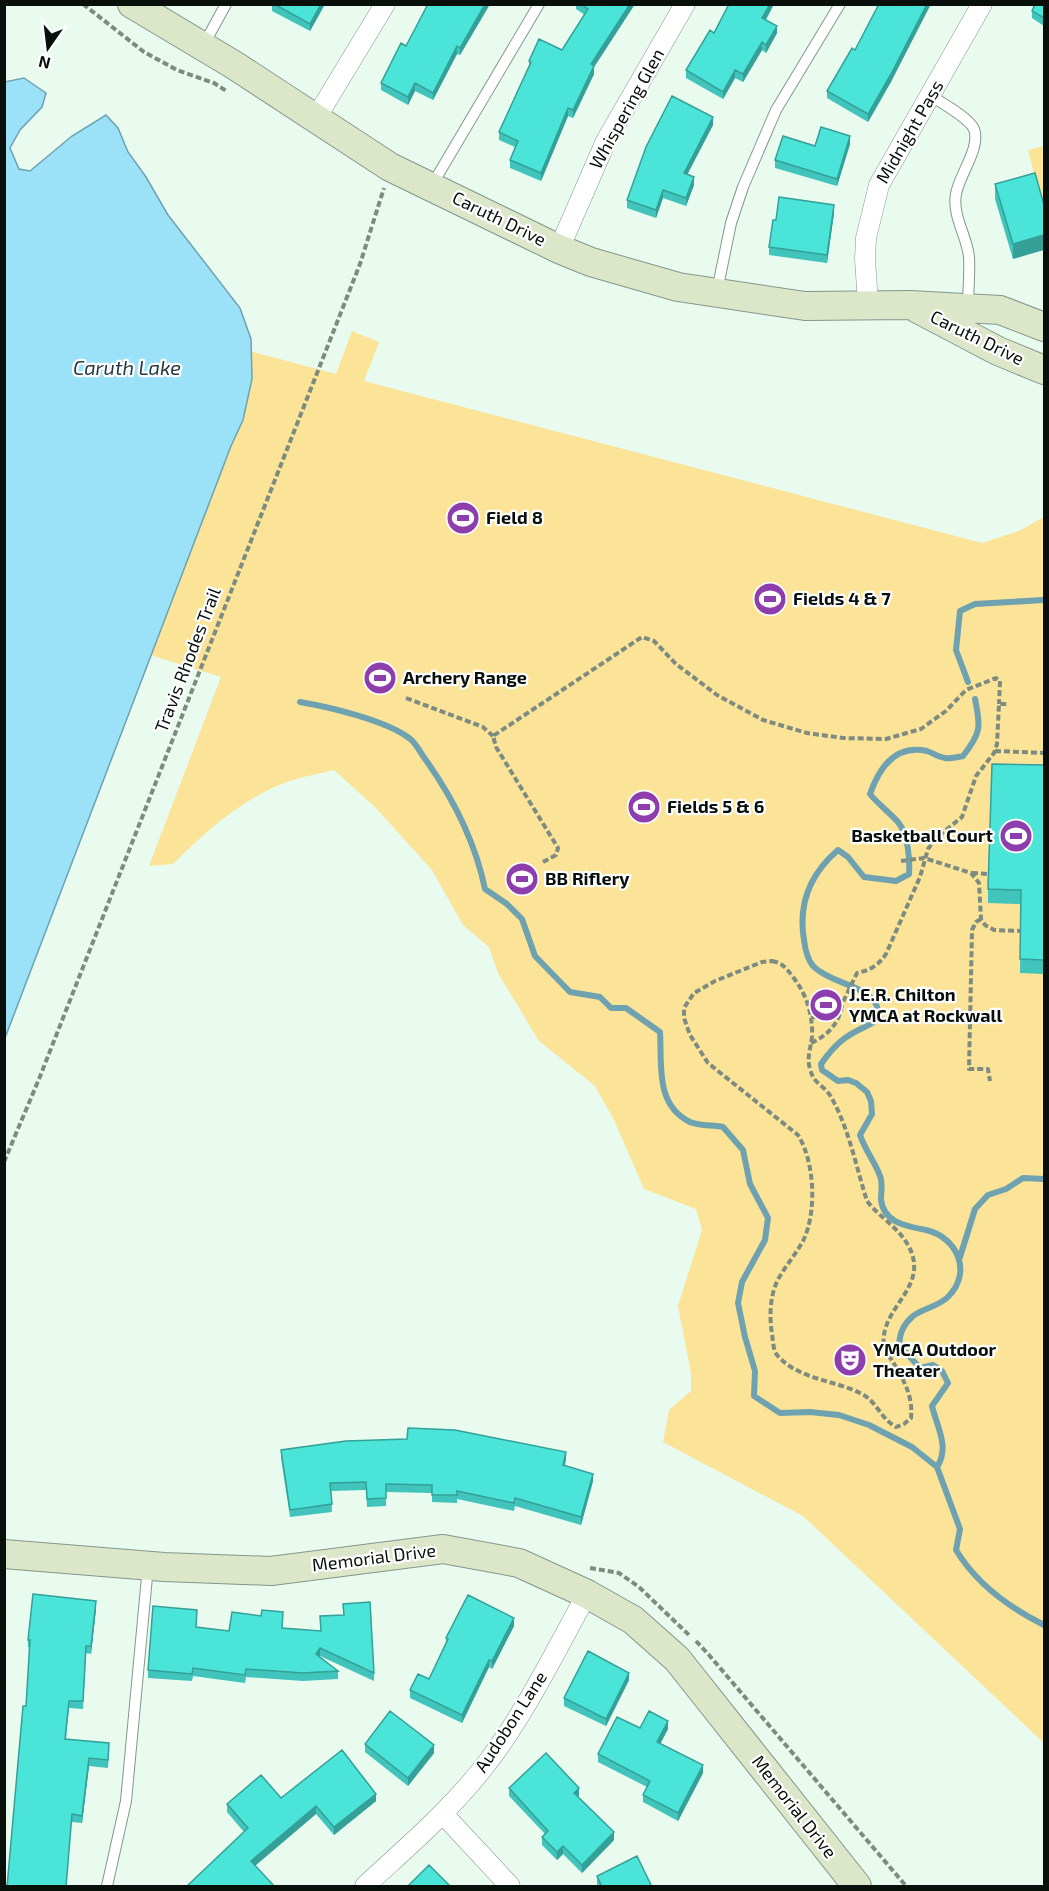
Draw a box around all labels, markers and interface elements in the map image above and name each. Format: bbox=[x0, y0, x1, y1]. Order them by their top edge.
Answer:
north arrow bbox=[18, 18, 78, 78]
street label: Whispering Glen bbox=[584, 44, 668, 173]
text: N bbox=[36, 52, 52, 74]
street label: Midnight Pass bbox=[871, 76, 948, 187]
street label: Caruth Drive bbox=[449, 186, 550, 250]
street label: Caruth Drive bbox=[927, 305, 1028, 369]
water label: Caruth Lake bbox=[73, 355, 181, 379]
sports icon: Field 8 bbox=[445, 500, 481, 536]
place label: Field 8 bbox=[486, 506, 543, 528]
sports icon: Fields 4 & 7 bbox=[752, 581, 788, 617]
street label: Travis Rhodes Trail bbox=[149, 584, 225, 735]
place label: Fields 4 & 7 bbox=[793, 587, 891, 609]
sports icon: Archery Range bbox=[362, 660, 398, 696]
place label: Archery Range bbox=[403, 666, 527, 688]
sports icon: Fields 5 & 6 bbox=[626, 789, 662, 825]
place label: Fields 5 & 6 bbox=[667, 795, 764, 817]
sports icon: Basketball Court bbox=[998, 818, 1034, 854]
place label: Basketball Court bbox=[851, 824, 994, 846]
sports icon: BB Riflery bbox=[504, 861, 540, 897]
place label: BB Riflery bbox=[545, 867, 630, 889]
place label: J.E.R. Chilton YMCA at Rockwall bbox=[849, 983, 1002, 1026]
sports icon: J.E.R. Chilton YMCA at Rockwall bbox=[808, 987, 844, 1023]
place label: YMCA Outdoor Theater bbox=[873, 1338, 997, 1381]
theatre icon: YMCA Outdoor Theater bbox=[832, 1342, 868, 1378]
street label: Memorial Drive bbox=[311, 1538, 437, 1576]
street label: Audobon Lane bbox=[469, 1667, 551, 1776]
street label: Memorial Drive bbox=[748, 1750, 842, 1862]

